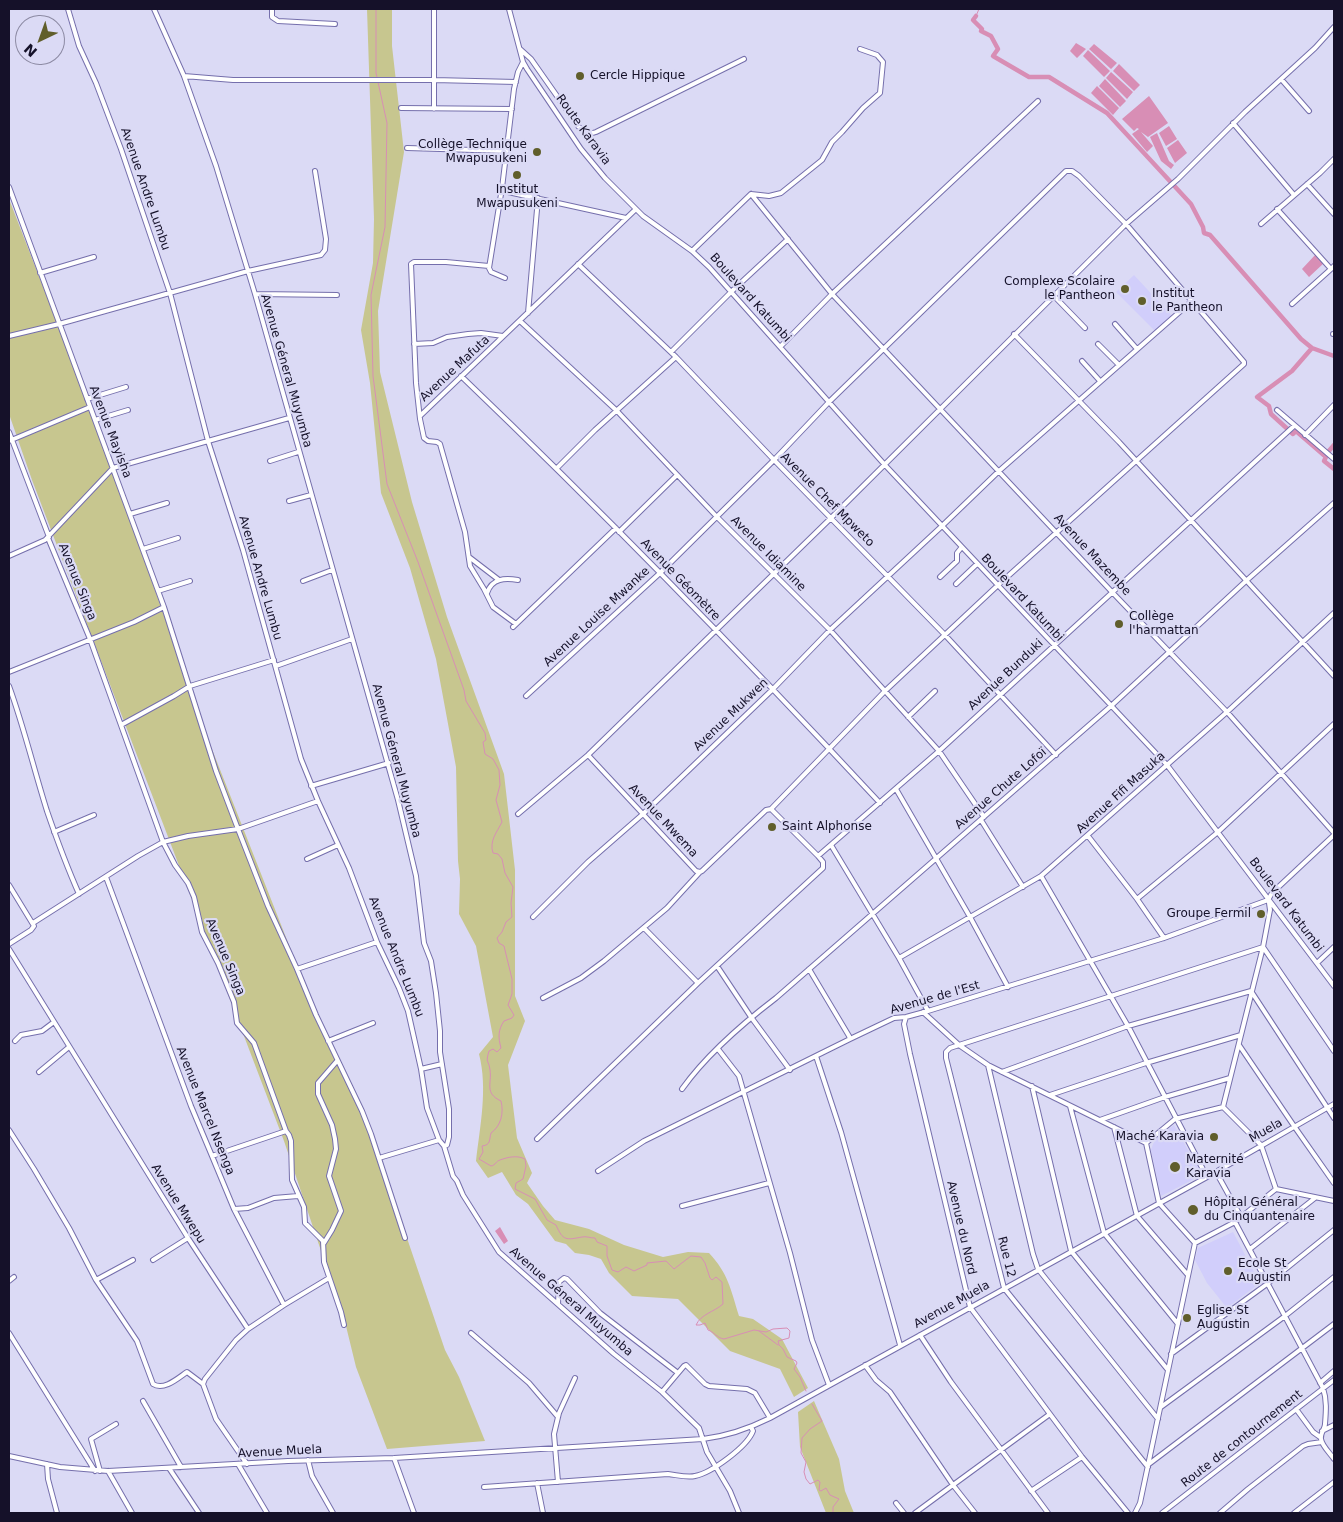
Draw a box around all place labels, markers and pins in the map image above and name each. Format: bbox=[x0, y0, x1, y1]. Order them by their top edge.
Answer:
place label: Cercle Hippique bbox=[590, 69, 685, 83]
marker: Cercle Hippique bbox=[574, 70, 586, 82]
place label: Collège Technique Mwapusukeni bbox=[418, 138, 527, 166]
marker: Collège Technique Mwapusukeni bbox=[531, 146, 543, 158]
marker: Institut Mwapusukeni bbox=[511, 169, 523, 181]
place label: Institut Mwapusukeni bbox=[476, 183, 558, 211]
place label: Complexe Scolaire le Pantheon bbox=[1004, 275, 1115, 303]
marker: Complexe Scolaire le Pantheon bbox=[1119, 283, 1131, 295]
place label: Institut le Pantheon bbox=[1152, 287, 1223, 315]
marker: Institut le Pantheon bbox=[1136, 295, 1148, 307]
place label: Collège l'harmattan bbox=[1129, 610, 1199, 638]
marker: Collège l'harmattan bbox=[1113, 618, 1125, 630]
place label: Saint Alphonse bbox=[782, 820, 872, 834]
marker: Saint Alphonse bbox=[766, 821, 778, 833]
place label: Groupe Fermil bbox=[1167, 907, 1251, 921]
marker: Groupe Fermil bbox=[1255, 908, 1267, 920]
place label: Maché Karavia bbox=[1116, 1130, 1204, 1144]
marker: Maché Karavia bbox=[1208, 1131, 1220, 1143]
place label: Maternité Karavia bbox=[1186, 1153, 1244, 1181]
marker: Maternité Karavia bbox=[1168, 1160, 1182, 1174]
place label: Hôpital Général du Cinquantenaire bbox=[1204, 1196, 1315, 1224]
marker: Hôpital Général du Cinquantenaire bbox=[1186, 1203, 1200, 1217]
place label: Ecole St Augustin bbox=[1238, 1257, 1291, 1285]
marker: Ecole St Augustin bbox=[1222, 1265, 1234, 1277]
place label: Eglise St Augustin bbox=[1197, 1304, 1250, 1332]
marker: Eglise St Augustin bbox=[1181, 1312, 1193, 1324]

